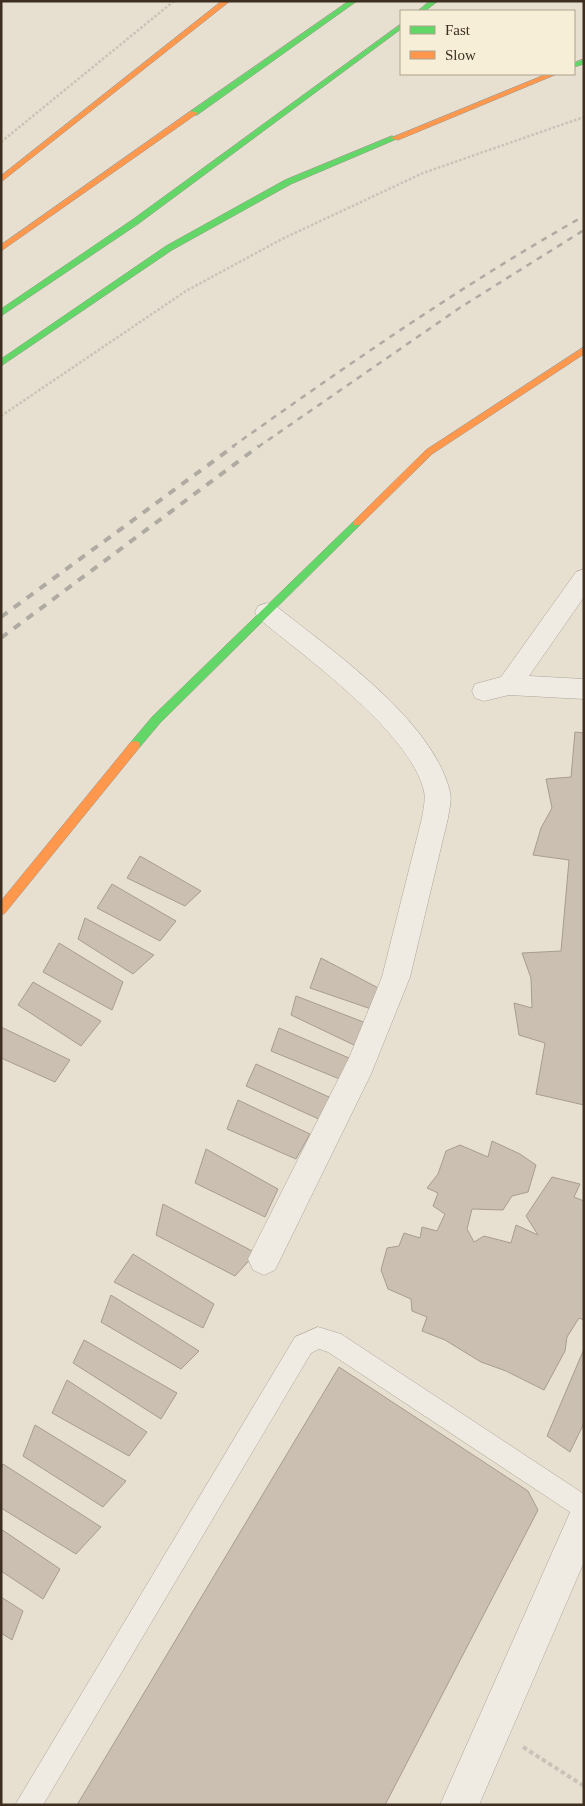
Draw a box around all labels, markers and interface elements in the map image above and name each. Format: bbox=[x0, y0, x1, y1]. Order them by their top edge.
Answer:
legend bbox=[400, 10, 575, 75]
text: Fast bbox=[445, 22, 471, 38]
text: Slow bbox=[445, 47, 476, 63]

